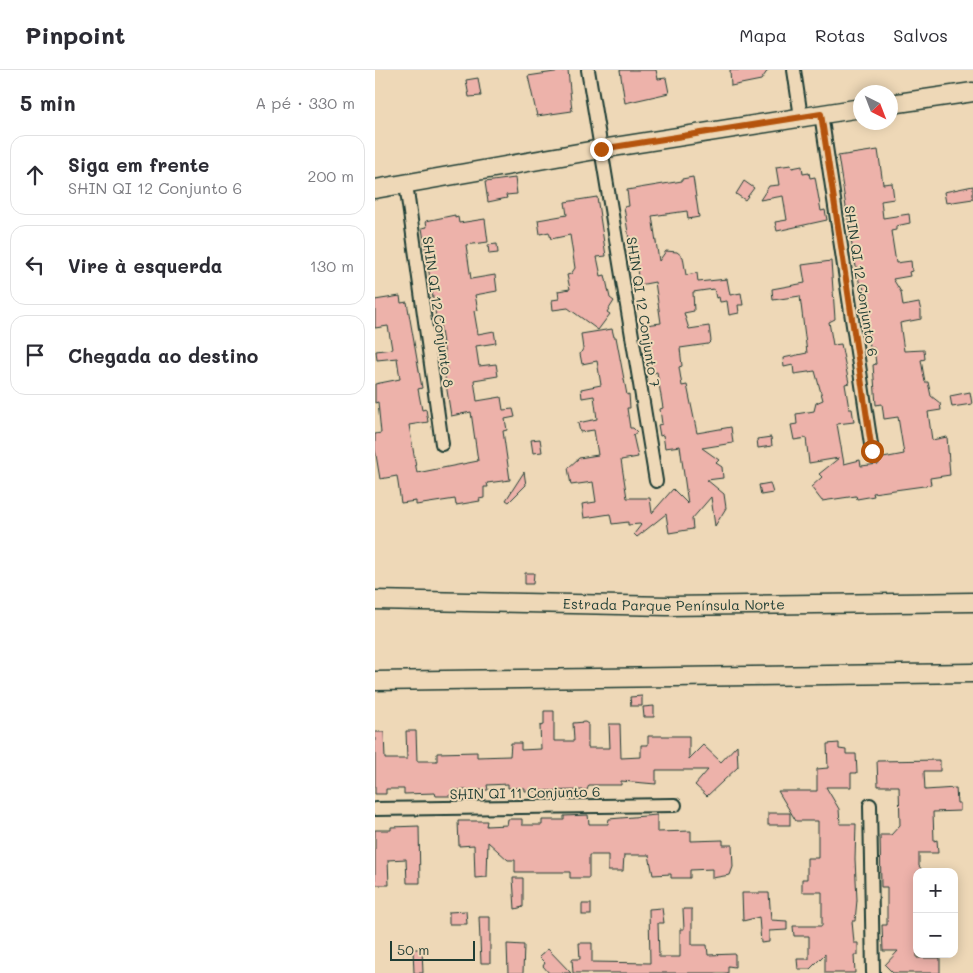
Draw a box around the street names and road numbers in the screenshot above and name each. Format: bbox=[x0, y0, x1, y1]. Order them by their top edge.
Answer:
street label: SHIN QI 12 Conjunto 6 bbox=[840, 204, 883, 358]
street label: SHIN QI 12 Conjunto 8 bbox=[418, 235, 459, 389]
street label: SHIN QI 12 Conjunto 7 bbox=[622, 235, 665, 389]
street label: Estrada Parque Península Norte bbox=[563, 594, 785, 615]
street label: SHIN QI 11 Conjunto 6 bbox=[449, 782, 601, 803]

